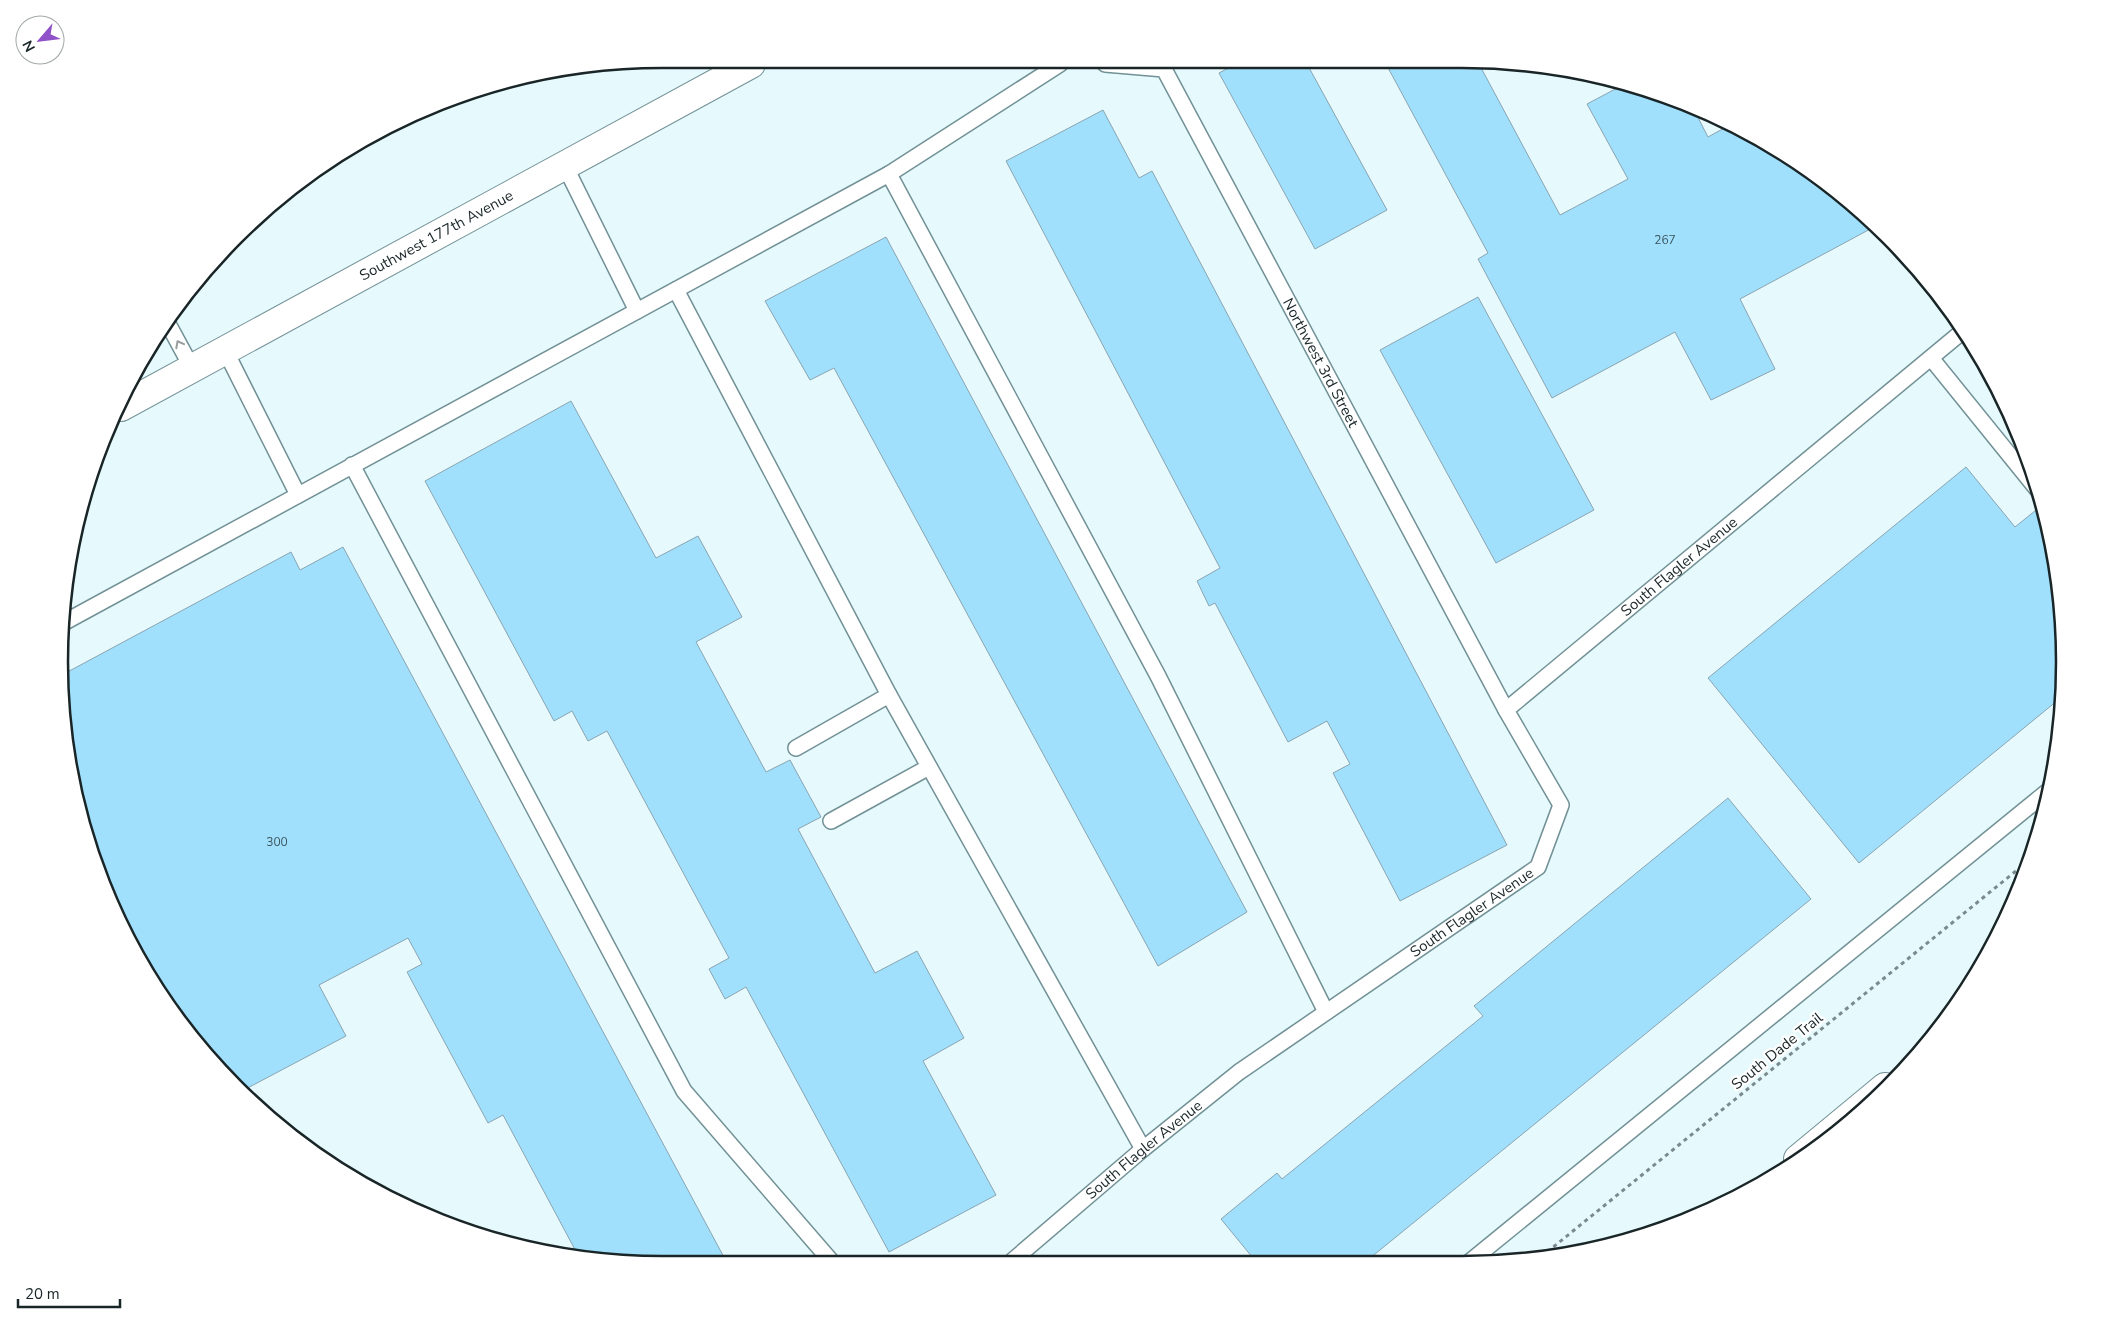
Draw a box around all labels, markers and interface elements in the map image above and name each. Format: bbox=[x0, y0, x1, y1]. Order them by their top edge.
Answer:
north arrow bbox=[15, 15, 65, 65]
text: N bbox=[18, 37, 40, 55]
street label: Southwest 177th Avenue bbox=[356, 185, 517, 285]
house number: 267 bbox=[1654, 232, 1676, 248]
street label: Northwest 3rd Street bbox=[1278, 295, 1364, 431]
one-way arrow bbox=[175, 340, 185, 349]
street label: South Flagler Avenue bbox=[1617, 512, 1741, 621]
house number: 300 bbox=[266, 834, 288, 850]
street label: South Flagler Avenue bbox=[1406, 863, 1538, 962]
street label: South Dade Trail bbox=[1727, 1008, 1827, 1094]
street label: South Flagler Avenue bbox=[1081, 1095, 1206, 1204]
scale bar bbox=[18, 1276, 120, 1308]
text: 20 m bbox=[25, 1284, 60, 1304]

